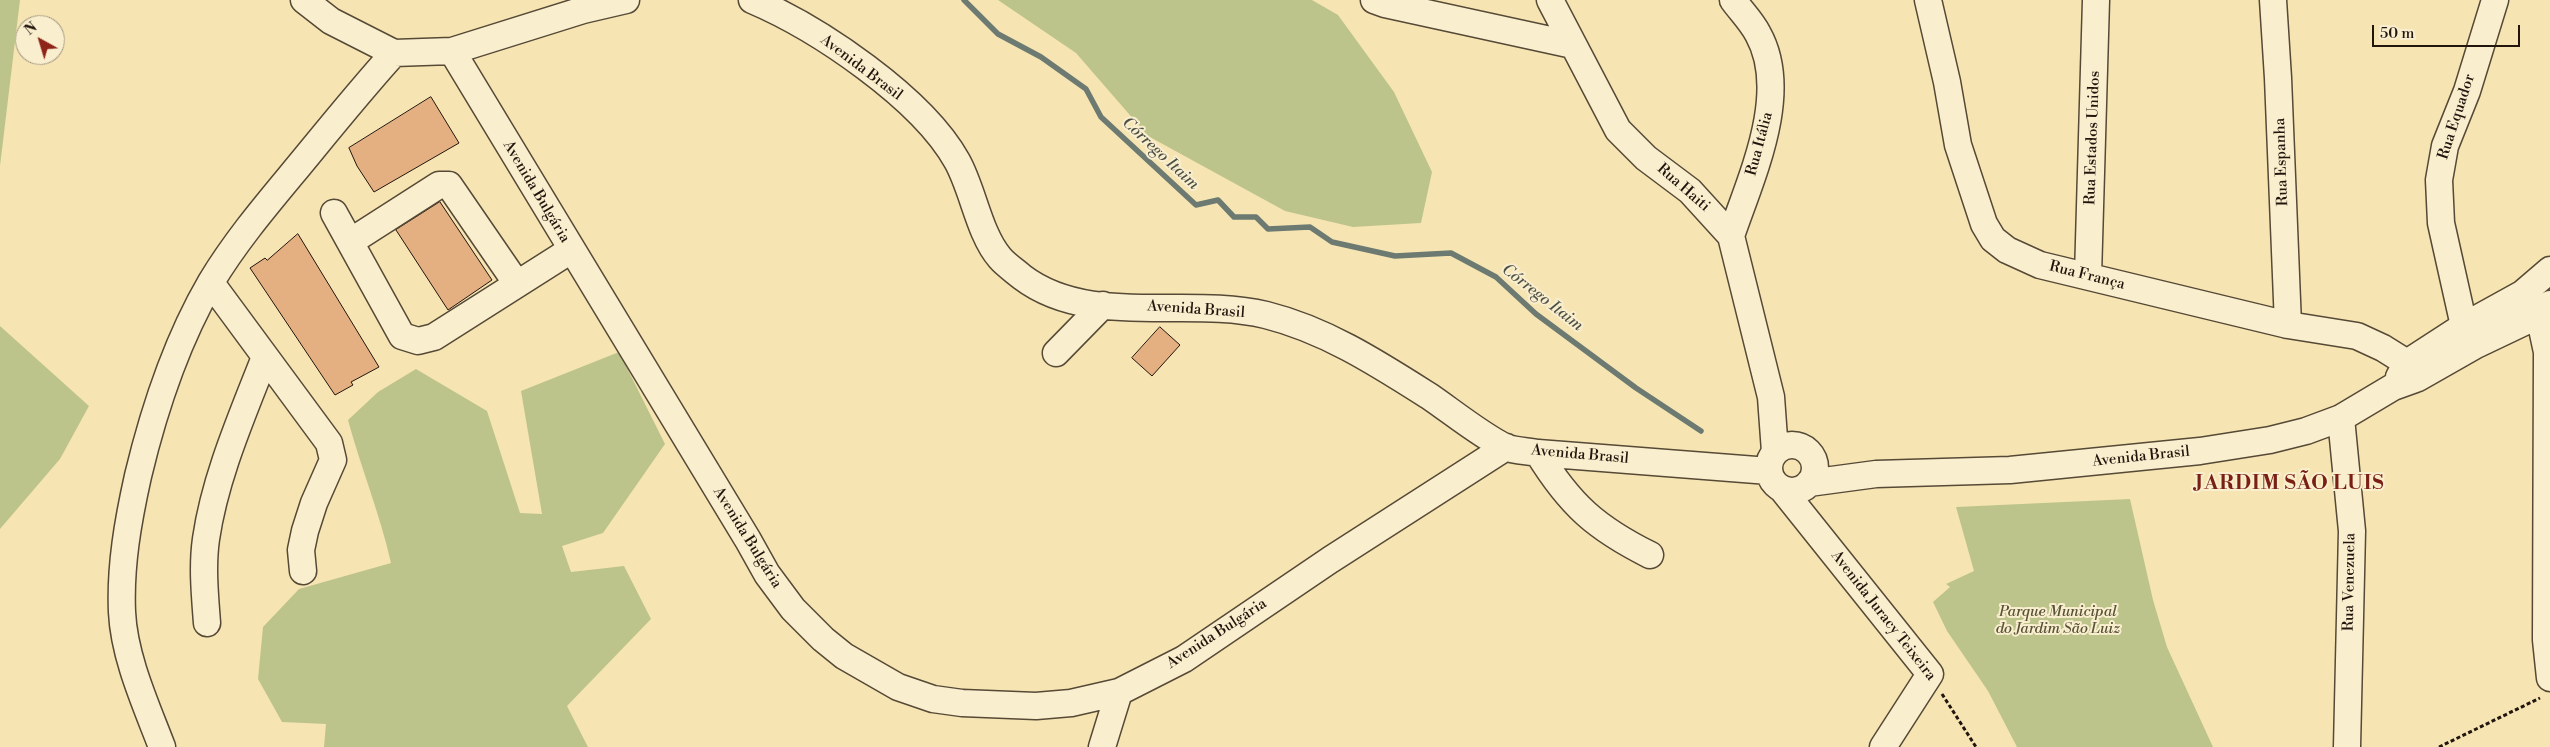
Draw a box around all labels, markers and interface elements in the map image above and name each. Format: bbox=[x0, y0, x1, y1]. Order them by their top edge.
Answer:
north arrow bbox=[15, 15, 65, 65]
scale bar bbox=[2375, 15, 2522, 47]
text: N bbox=[21, 19, 41, 40]
text: 50 m bbox=[2380, 24, 2414, 43]
street label: Avenida Brasil bbox=[816, 31, 906, 105]
street label: Rua Estados Unidos bbox=[2082, 70, 2104, 206]
street label: Rua Equador bbox=[2435, 72, 2479, 162]
street label: Rua Itália bbox=[1743, 110, 1777, 178]
water label: Córrego Itaim bbox=[1118, 114, 1202, 194]
street label: Rua Espanha bbox=[2271, 118, 2293, 206]
street label: Avenida Bulgária bbox=[498, 138, 574, 246]
street label: Rua Haiti bbox=[1653, 160, 1713, 216]
street label: Rua França bbox=[2047, 258, 2127, 294]
water label: Córrego Itaim bbox=[1498, 260, 1586, 336]
street label: Avenida Brasil bbox=[1147, 298, 1245, 322]
street label: Avenida Brasil bbox=[1530, 442, 1630, 468]
street label: Avenida Brasil bbox=[2091, 443, 2191, 471]
district label: JARDIM SÃO LUIS bbox=[2193, 472, 2387, 496]
street label: Avenida Bulgária bbox=[709, 484, 785, 592]
street label: Rua Venezuela bbox=[2340, 533, 2360, 631]
street label: Avenida Juracy Teixeira bbox=[1827, 547, 1939, 685]
street label: Avenida Bulgária bbox=[1164, 595, 1270, 673]
park label: Parque Municipal do Jardim São Luiz bbox=[1996, 603, 2120, 638]

